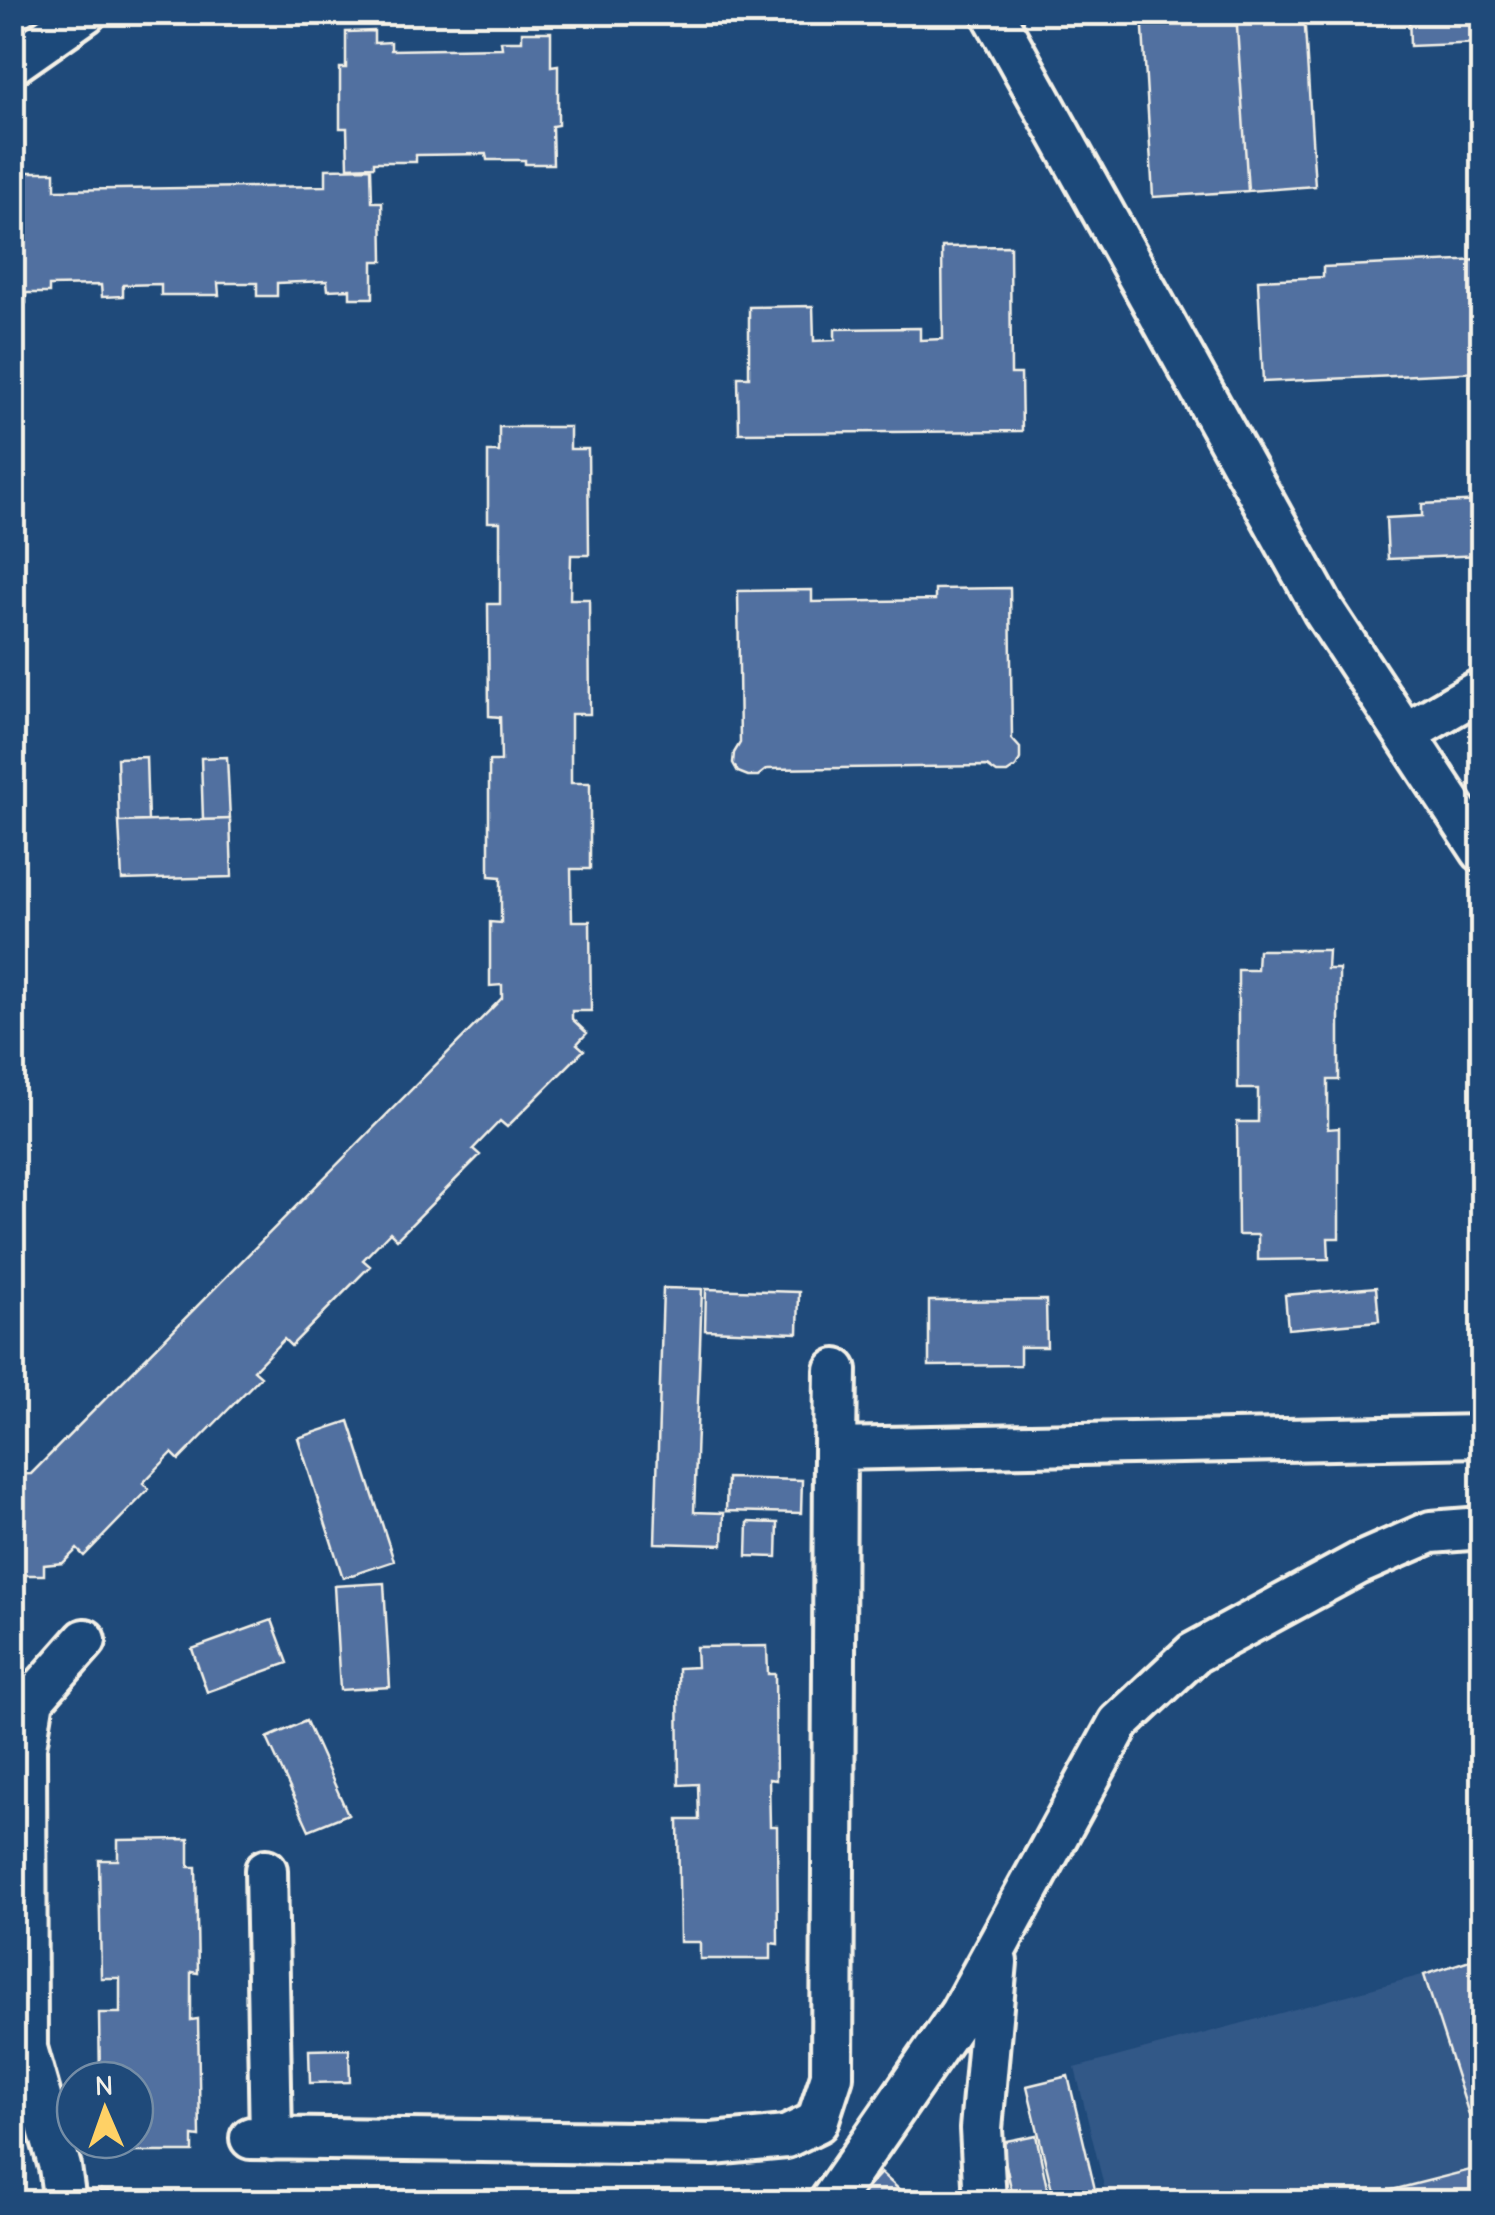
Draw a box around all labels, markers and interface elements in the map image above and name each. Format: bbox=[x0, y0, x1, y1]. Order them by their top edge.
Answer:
north arrow bbox=[55, 2060, 155, 2160]
text: N bbox=[94, 2070, 114, 2102]

